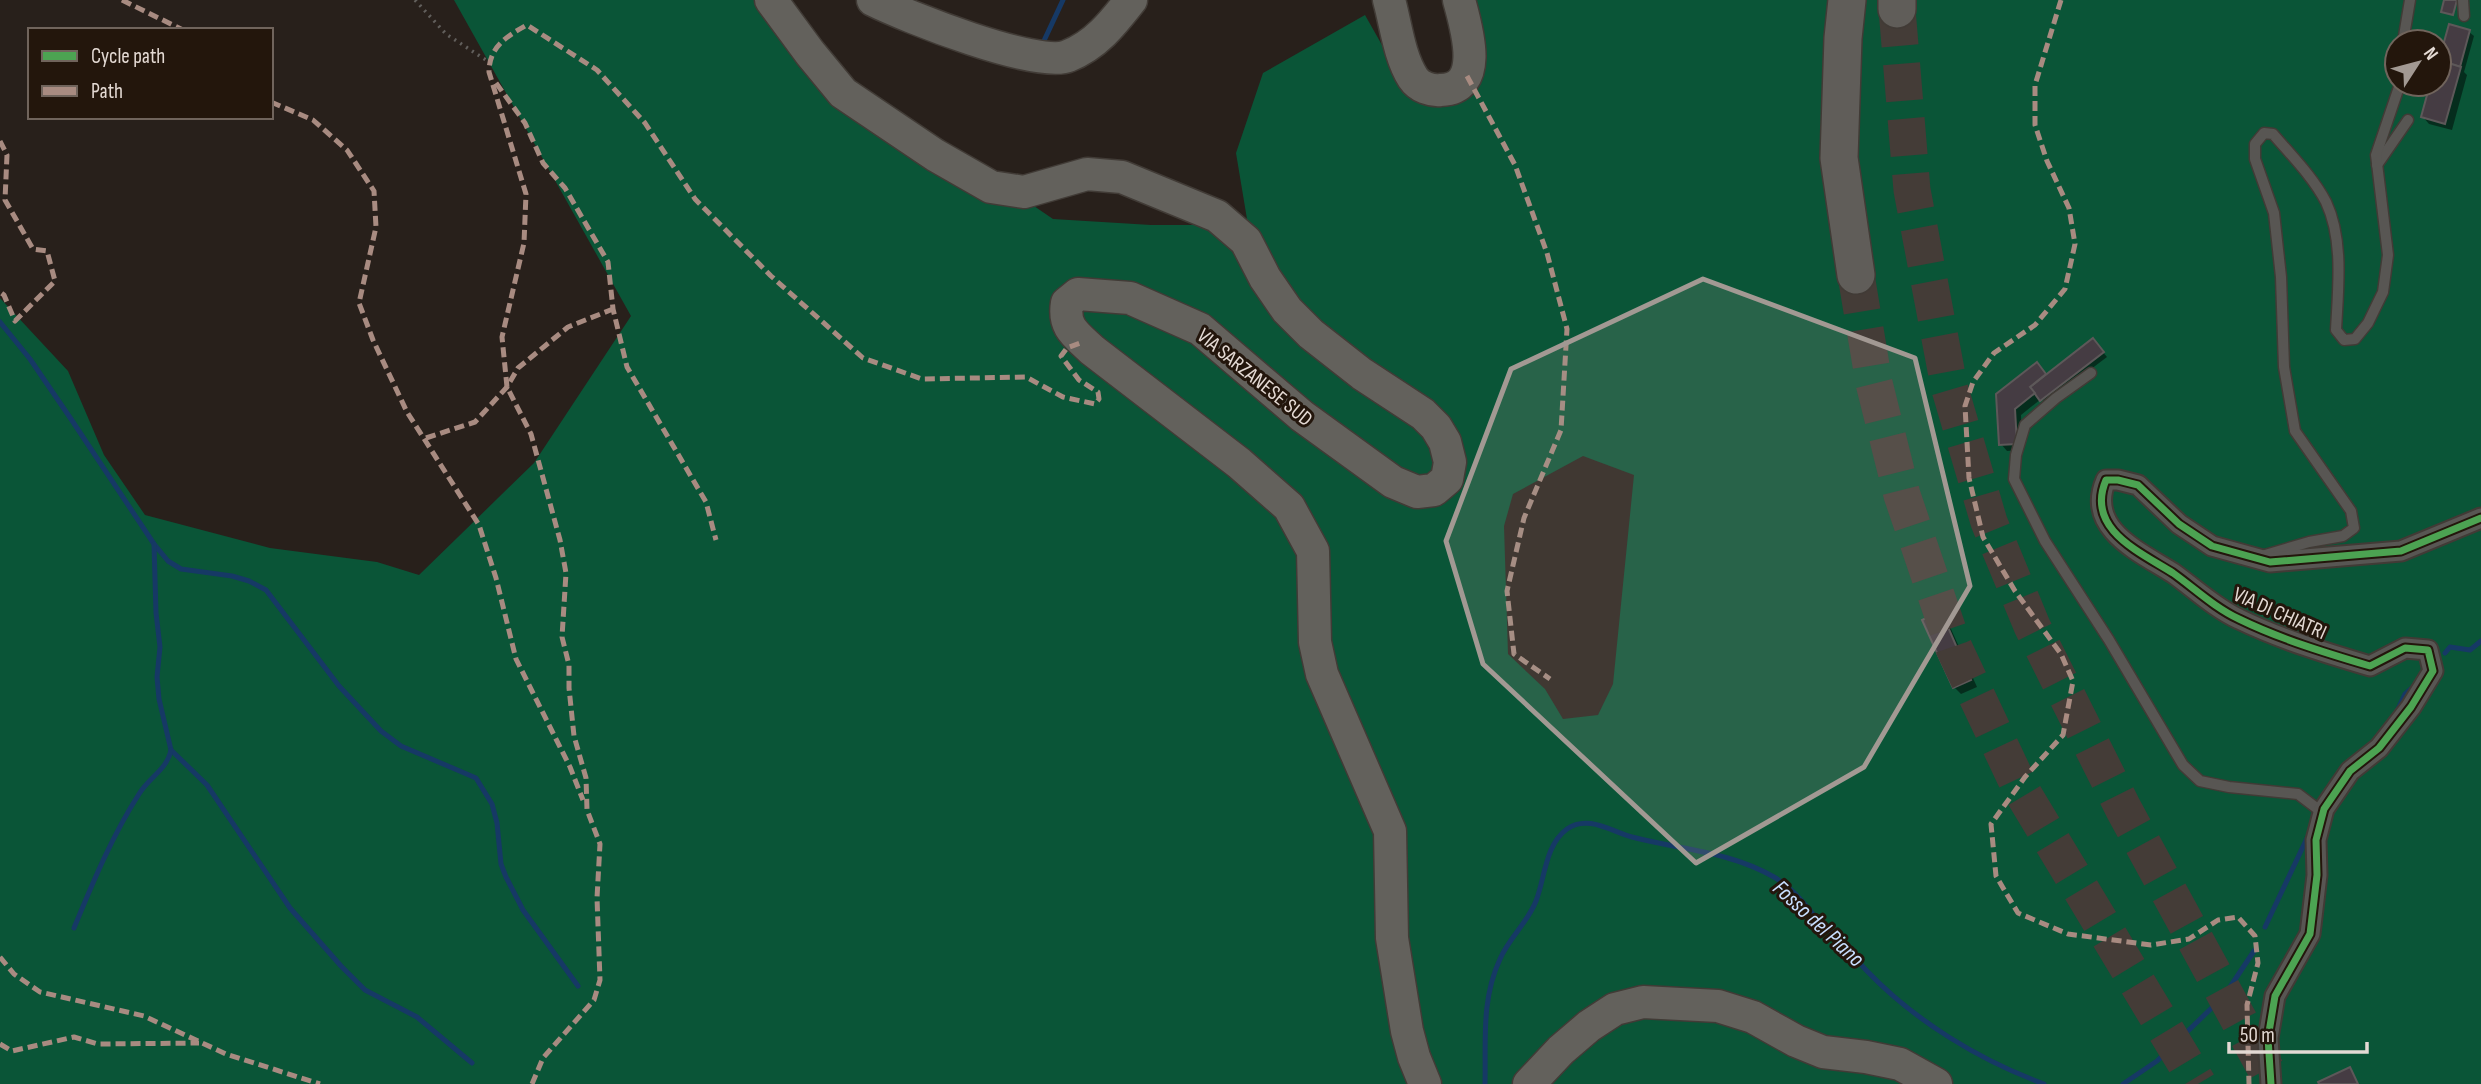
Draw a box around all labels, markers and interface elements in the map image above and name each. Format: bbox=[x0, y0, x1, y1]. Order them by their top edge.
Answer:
legend bbox=[28, 28, 273, 119]
north arrow bbox=[2383, 28, 2453, 98]
text: N bbox=[2418, 43, 2443, 65]
text: Cycle path bbox=[91, 44, 165, 69]
text: Path bbox=[91, 79, 123, 104]
street label: VIA SARZANESE SUD bbox=[1192, 323, 1317, 432]
street label: VIA DI CHIATRI bbox=[2229, 582, 2330, 645]
water label: Fosso del Piano bbox=[1767, 874, 1870, 974]
scale bar bbox=[2229, 1010, 2367, 1054]
text: 50 m bbox=[2240, 1023, 2275, 1048]

